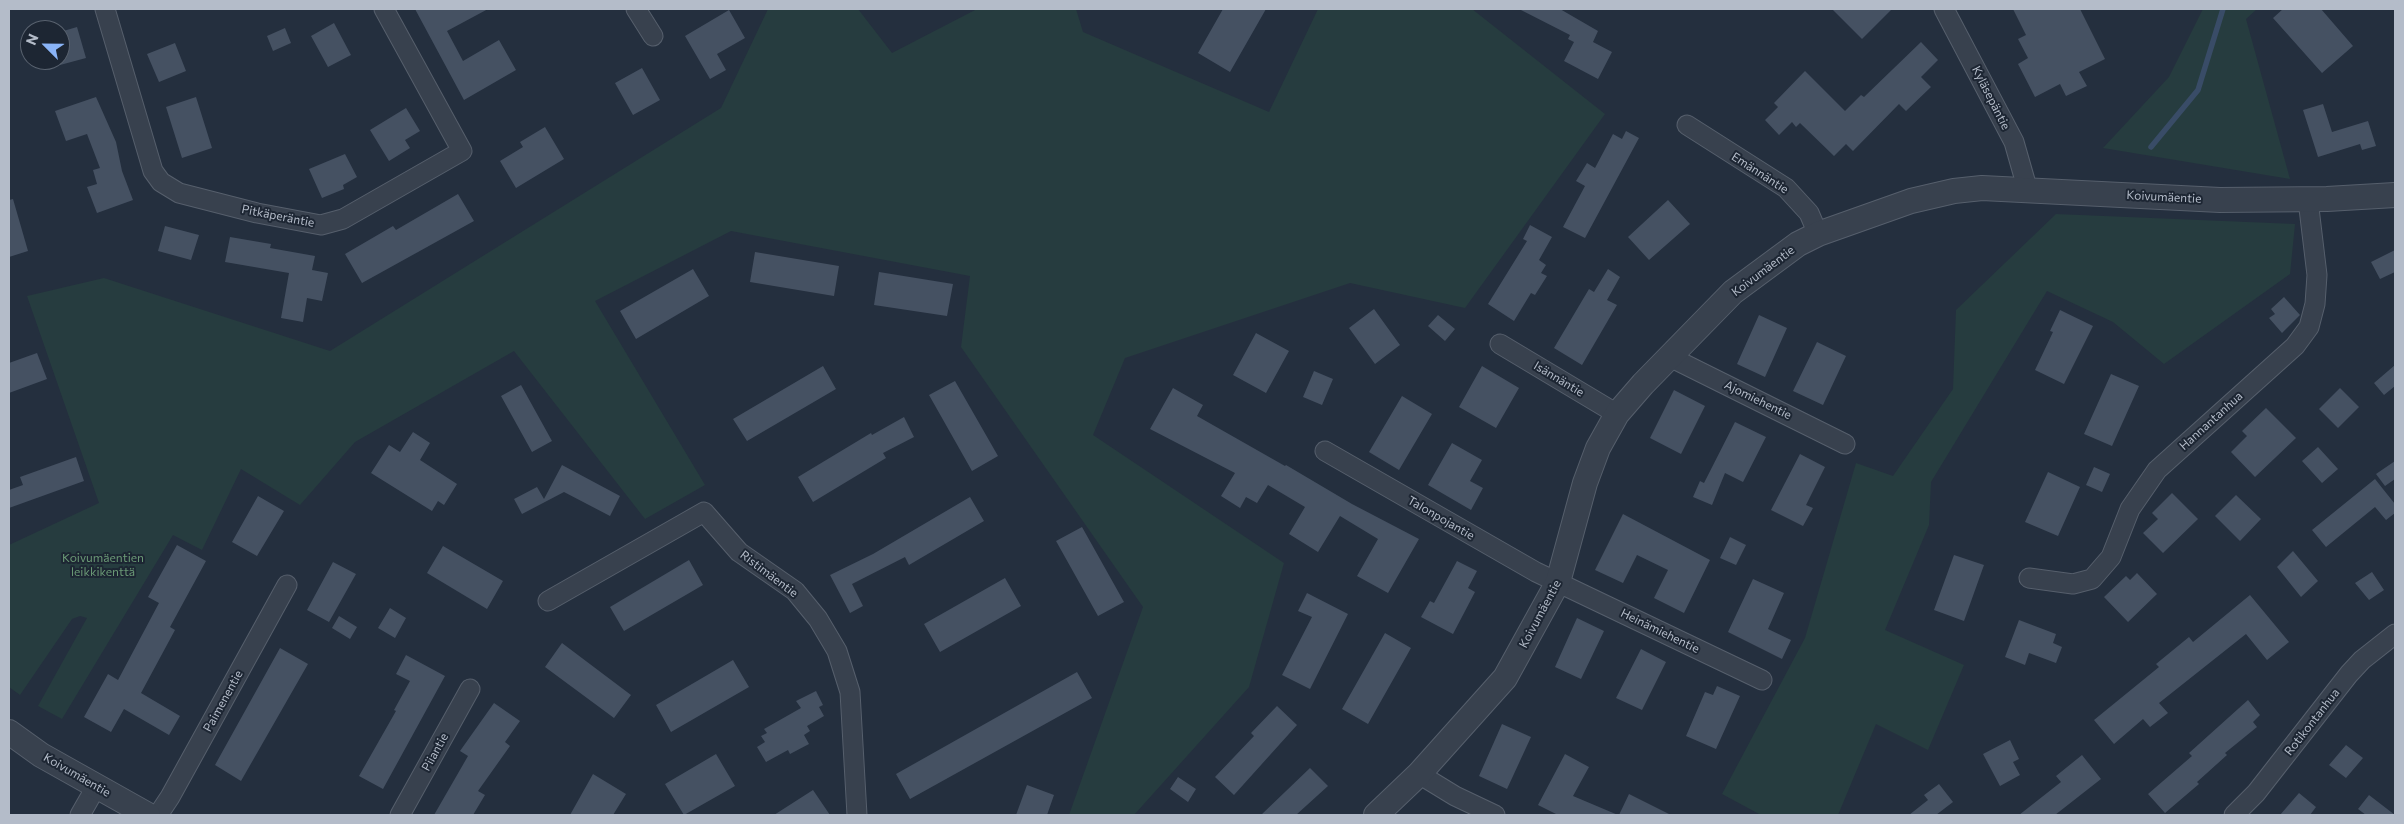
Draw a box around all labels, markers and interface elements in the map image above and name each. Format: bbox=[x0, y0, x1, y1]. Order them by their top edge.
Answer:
north arrow bbox=[20, 20, 70, 70]
text: N bbox=[22, 31, 42, 47]
street label: Kyläsepäntie bbox=[1969, 64, 2013, 132]
street label: Emännäntie bbox=[1729, 149, 1791, 197]
street label: Koivumäentie bbox=[2126, 188, 2202, 206]
street label: Pitkäperäntie bbox=[240, 202, 316, 230]
street label: Koivumäentie bbox=[1729, 243, 1797, 299]
street label: Isännäntie bbox=[1531, 358, 1587, 400]
street label: Ajomiehentie bbox=[1722, 378, 1794, 422]
street label: Hannantanhua bbox=[2176, 389, 2246, 453]
street label: Talonpojantie bbox=[1405, 493, 1477, 543]
street label: Ristimäentie bbox=[737, 548, 801, 600]
park label: Koivumäentien leikkikenttä bbox=[62, 551, 144, 579]
street label: Koivumäentie bbox=[1516, 578, 1564, 650]
street label: Heinämiehentie bbox=[1618, 606, 1702, 656]
street label: Paimenentie bbox=[200, 668, 246, 734]
street label: Rotikontanhua bbox=[2281, 686, 2343, 758]
street label: Piiantie bbox=[419, 730, 451, 774]
street label: Koivumäentie bbox=[41, 750, 113, 800]

